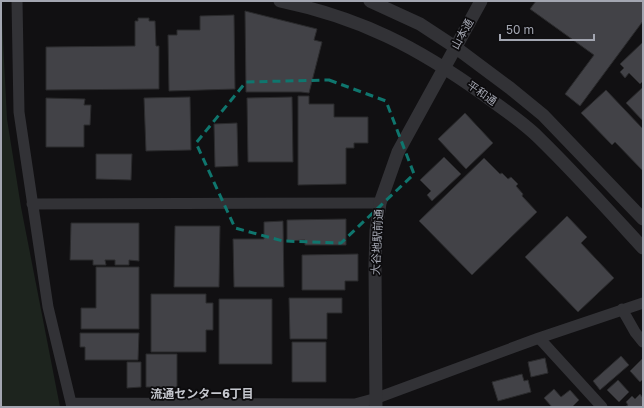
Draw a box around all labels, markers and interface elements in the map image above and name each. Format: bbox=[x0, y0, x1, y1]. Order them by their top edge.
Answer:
street label: 山本通 bbox=[448, 16, 475, 51]
scale bar bbox=[500, 16, 594, 42]
text: 50 m bbox=[506, 22, 534, 37]
street label: 平和通 bbox=[465, 78, 500, 107]
street label: 大谷地駅前通 bbox=[368, 209, 385, 275]
district label: 流通センター6丁目 bbox=[150, 386, 254, 401]

